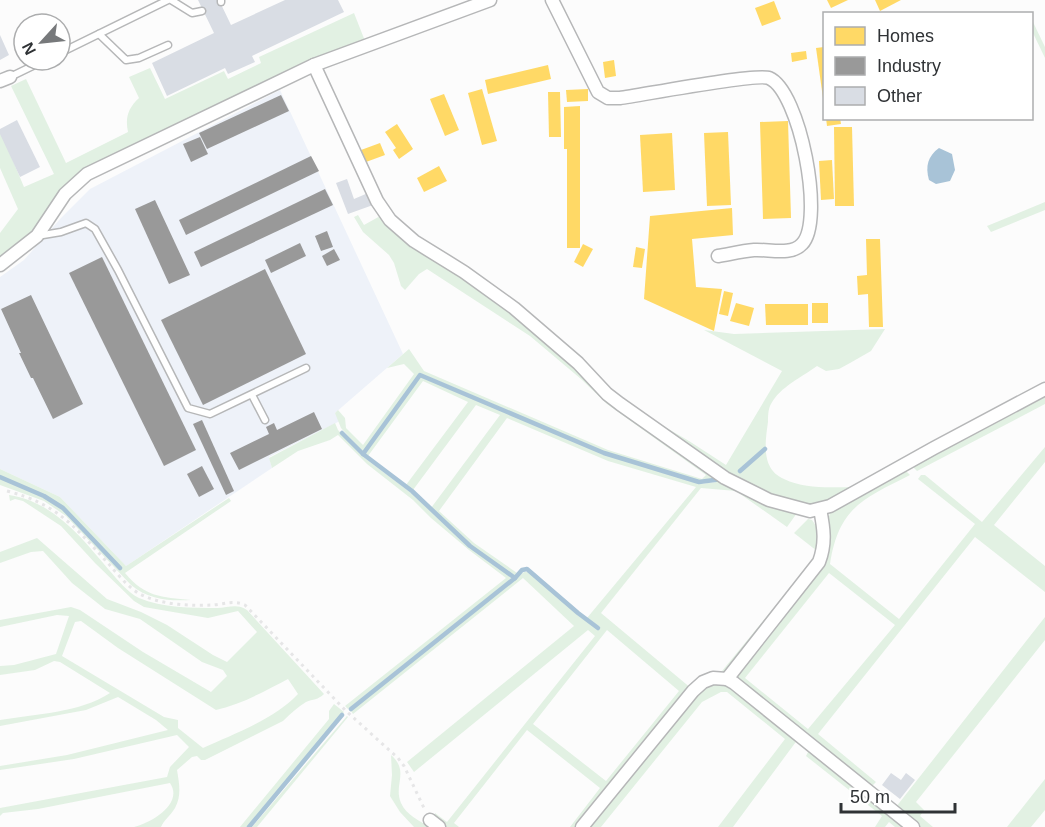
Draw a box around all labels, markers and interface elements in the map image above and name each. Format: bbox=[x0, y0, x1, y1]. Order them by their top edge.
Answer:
north arrow bbox=[12, 12, 72, 72]
legend bbox=[823, 12, 1033, 120]
text: Homes bbox=[877, 26, 934, 46]
text: N bbox=[19, 40, 39, 58]
text: Industry bbox=[877, 56, 941, 76]
text: Other bbox=[877, 86, 922, 106]
scale bar bbox=[841, 776, 955, 814]
text: 50 m bbox=[850, 787, 890, 807]

